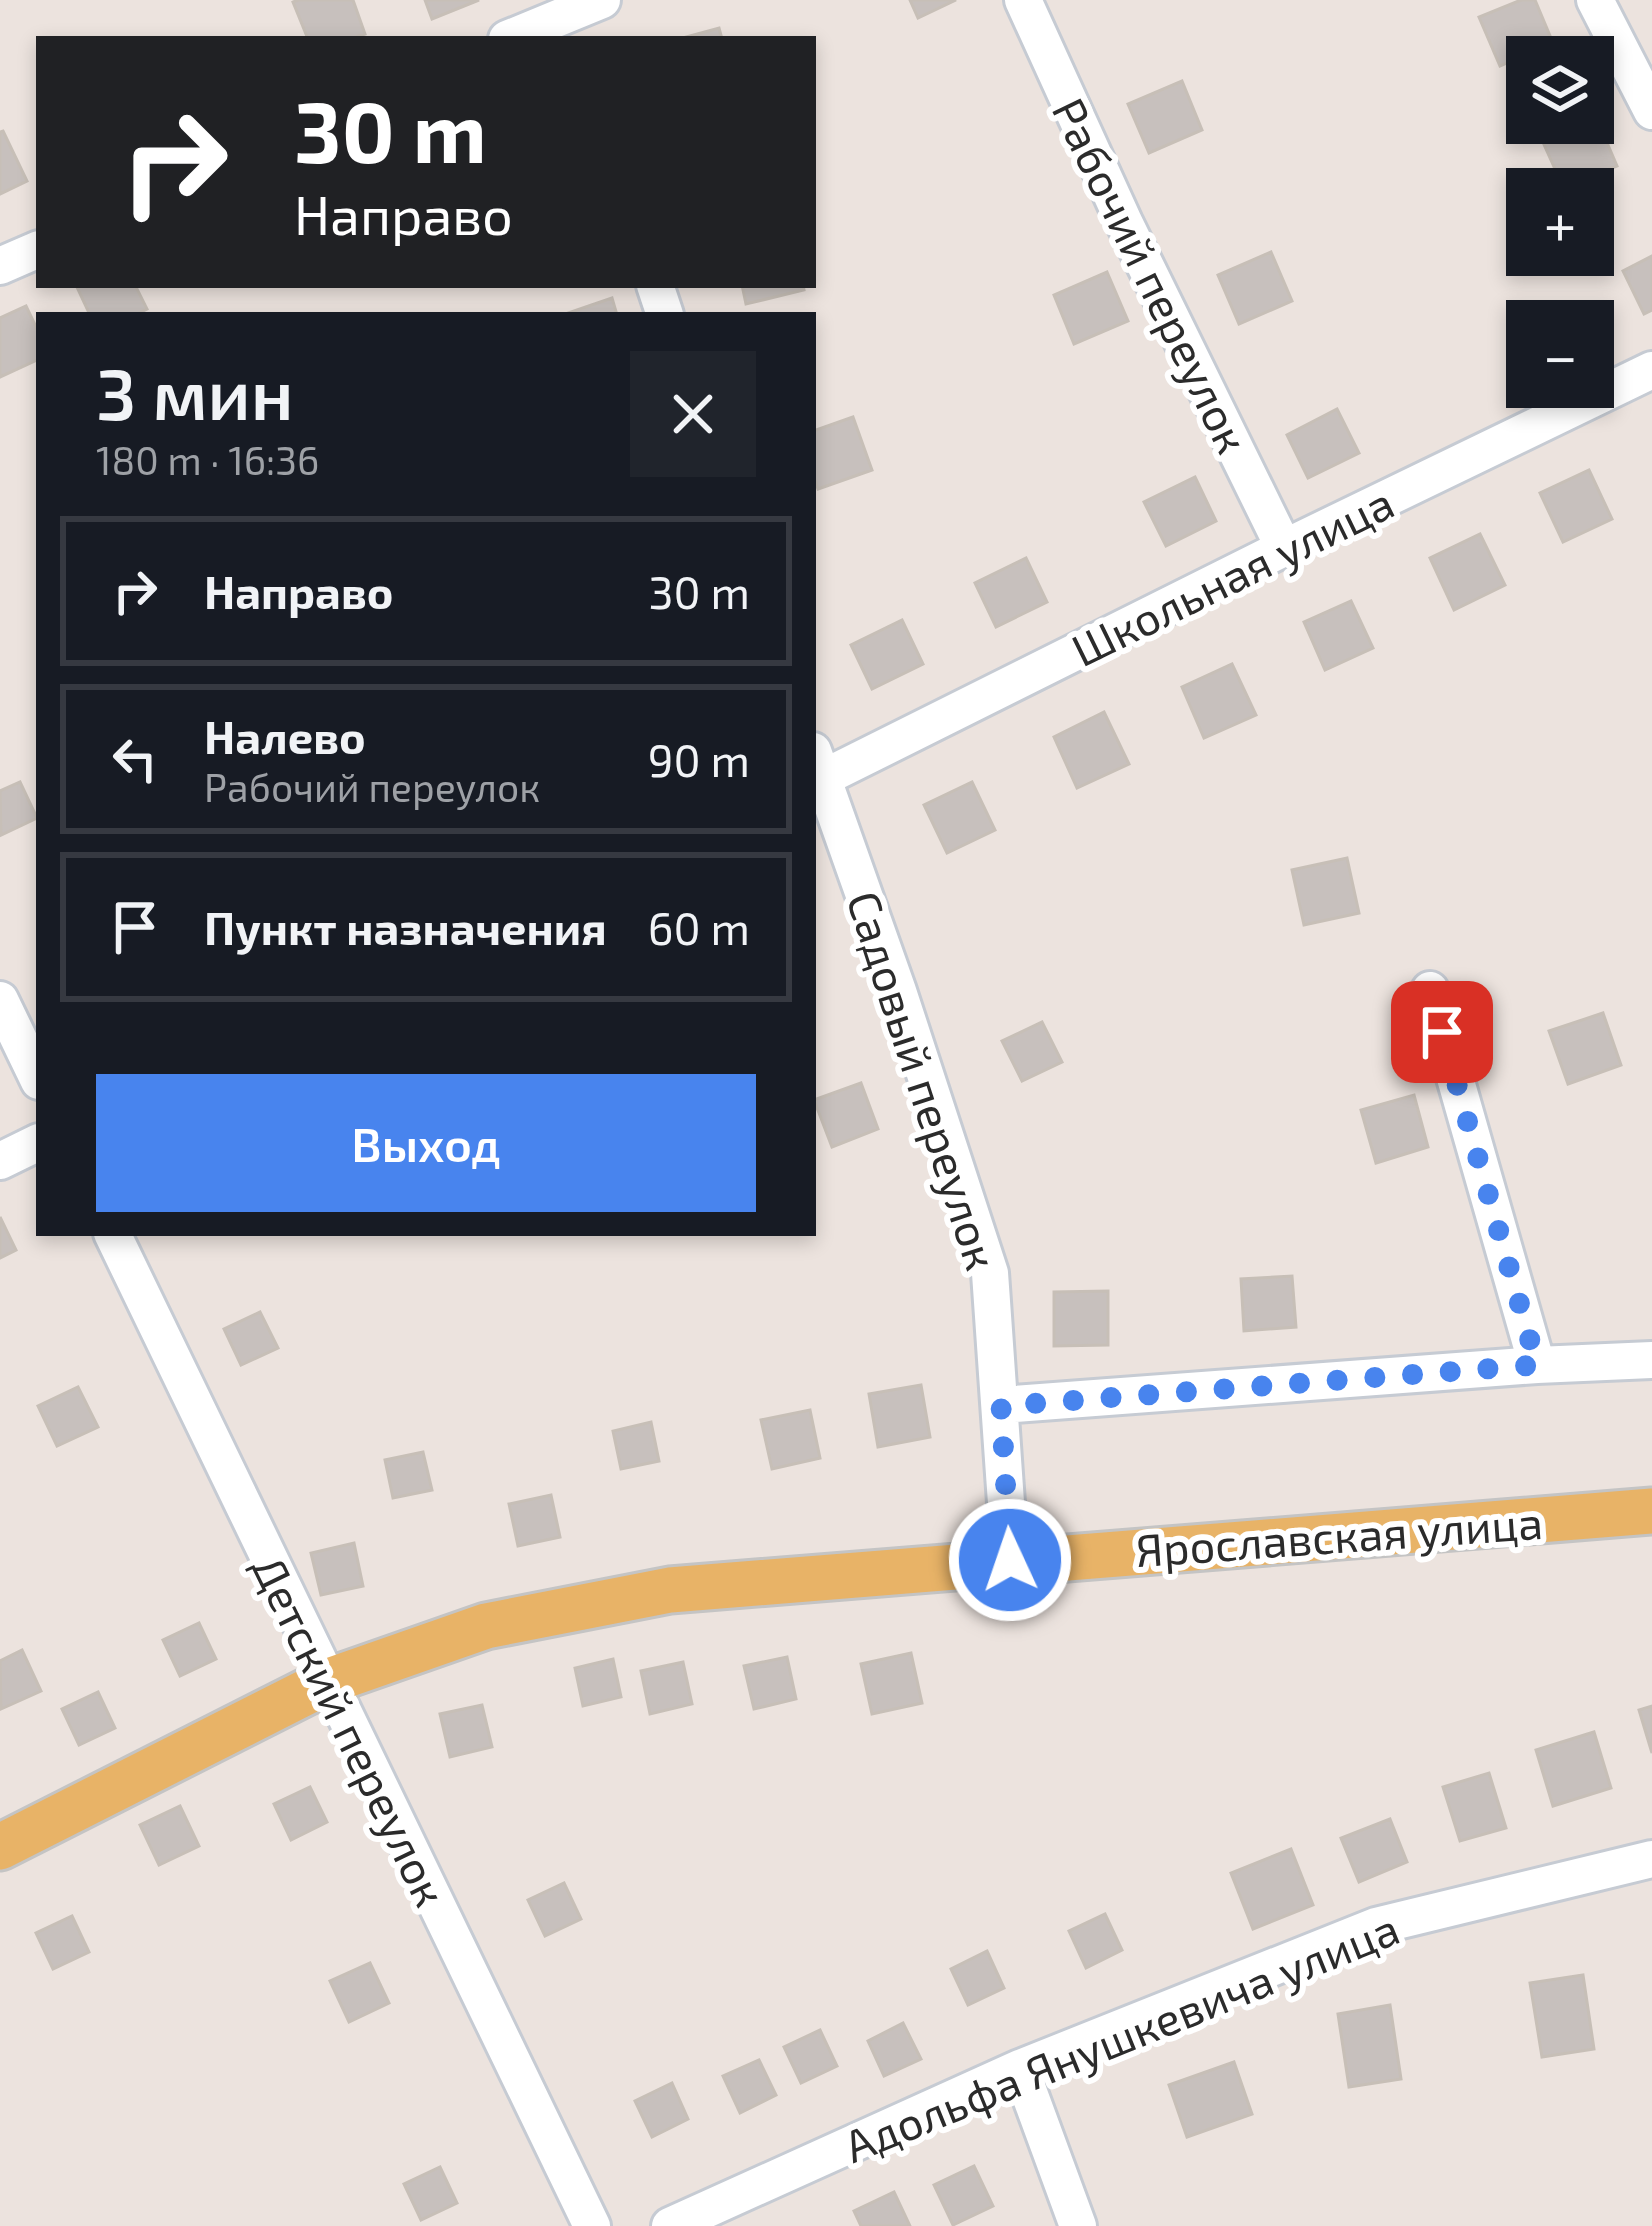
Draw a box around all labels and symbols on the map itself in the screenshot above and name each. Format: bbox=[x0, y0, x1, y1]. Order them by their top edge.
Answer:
street label: Рабочий переулок bbox=[1042, 89, 1261, 462]
street label: Школьная улица bbox=[1063, 474, 1402, 677]
street label: Садовый переулок bbox=[836, 884, 1011, 1276]
pin bbox=[1391, 981, 1493, 1083]
street label: Ярославская улица bbox=[1134, 1494, 1544, 1577]
position arrow bbox=[947, 1497, 1073, 1623]
street label: Детский переулок bbox=[242, 1546, 459, 1915]
street label: Адольфа Янушкевича улица bbox=[836, 1900, 1407, 2173]

